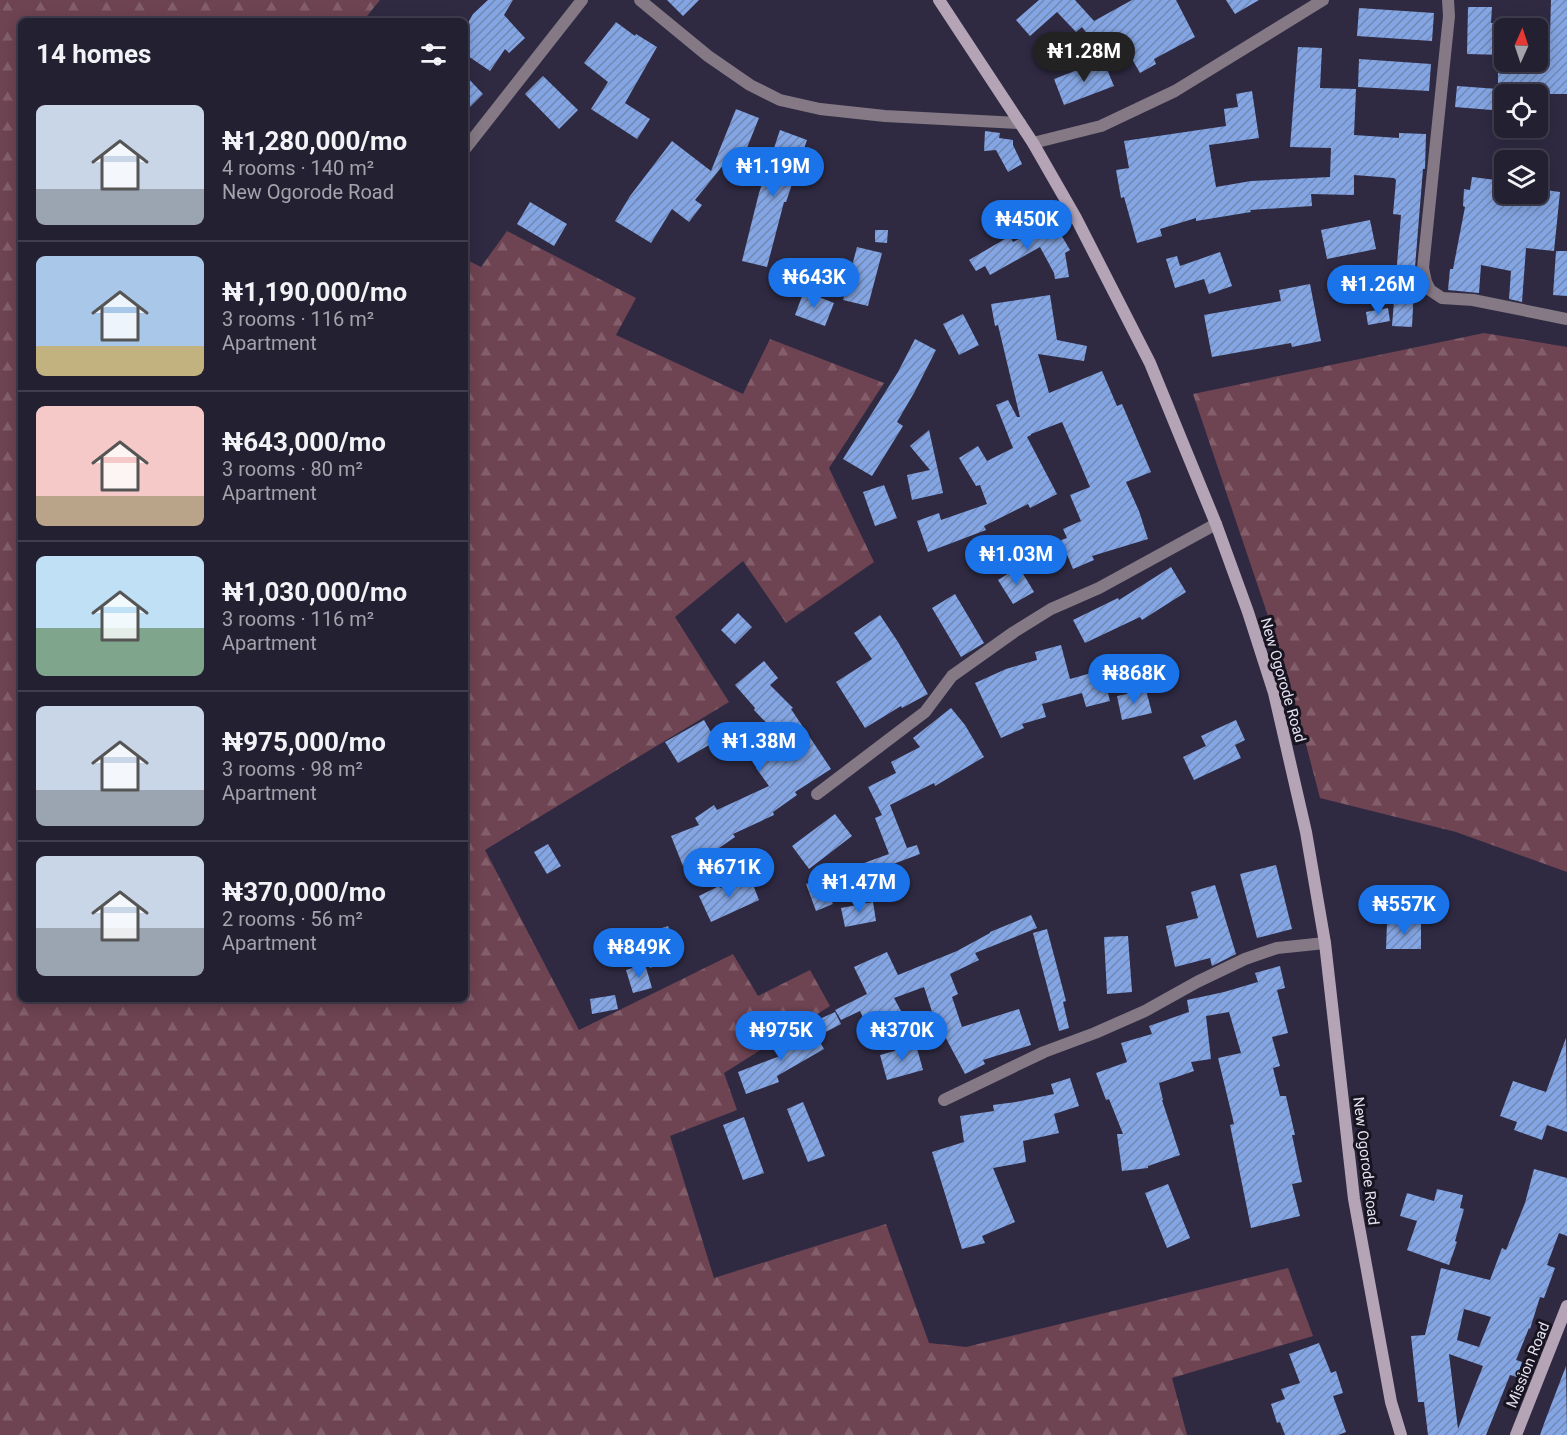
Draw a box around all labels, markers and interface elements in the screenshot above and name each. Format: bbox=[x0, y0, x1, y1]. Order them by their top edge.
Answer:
north arrow bbox=[1494, 18, 1548, 72]
map controls bbox=[1494, 18, 1548, 204]
pin: ₦1.28M bbox=[1035, 32, 1133, 83]
icon: filters bbox=[417, 38, 450, 71]
text: 14 homes bbox=[36, 39, 151, 69]
text: ₦1.28M bbox=[1047, 39, 1121, 63]
button: locate bbox=[1494, 84, 1548, 138]
text: ₦1,280,000/mo bbox=[222, 126, 407, 156]
icon: home bbox=[84, 129, 156, 201]
pin: ₦1.19M bbox=[724, 147, 822, 198]
button: layers bbox=[1494, 150, 1548, 204]
text: ₦1.19M bbox=[736, 154, 810, 178]
text: 4 rooms · 140 m² bbox=[222, 156, 374, 180]
text: New Ogorode Road bbox=[222, 180, 394, 204]
pin: ₦450K bbox=[985, 200, 1069, 251]
text: ₦450K bbox=[995, 207, 1059, 231]
pin: ₦643K bbox=[772, 258, 856, 309]
text: ₦643K bbox=[782, 265, 846, 289]
pin: ₦1.26M bbox=[1329, 265, 1427, 316]
text: ₦1.26M bbox=[1341, 272, 1415, 296]
text: ₦1,190,000/mo bbox=[222, 277, 407, 307]
icon: home bbox=[84, 280, 156, 352]
text: 3 rooms · 116 m² bbox=[222, 307, 374, 331]
text: Apartment bbox=[222, 331, 317, 355]
text: ₦643,000/mo bbox=[222, 427, 386, 457]
icon: home bbox=[84, 430, 156, 502]
text: 3 rooms · 80 m² bbox=[222, 457, 363, 481]
text: Apartment bbox=[222, 481, 317, 505]
pin: ₦1.03M bbox=[967, 535, 1065, 586]
text: ₦1.03M bbox=[979, 542, 1053, 566]
text: ₦1,030,000/mo bbox=[222, 577, 407, 607]
icon: home bbox=[84, 580, 156, 652]
text: 3 rooms · 116 m² bbox=[222, 607, 374, 631]
street label: New Ogorode Road bbox=[1257, 616, 1309, 744]
text: Apartment bbox=[222, 631, 317, 655]
pin: ₦868K bbox=[1092, 654, 1176, 705]
text: ₦868K bbox=[1102, 661, 1166, 685]
pin: ₦1.38M bbox=[710, 722, 808, 773]
text: ₦975,000/mo bbox=[222, 727, 386, 757]
text: ₦1.38M bbox=[722, 729, 796, 753]
icon: home bbox=[84, 730, 156, 802]
text: 3 rooms · 98 m² bbox=[222, 757, 363, 781]
text: Apartment bbox=[222, 781, 317, 805]
pin: ₦671K bbox=[687, 848, 771, 899]
text: ₦671K bbox=[697, 855, 761, 879]
pin: ₦1.47M bbox=[810, 863, 908, 914]
text: ₦1.47M bbox=[822, 870, 896, 894]
text: ₦370,000/mo bbox=[222, 877, 386, 907]
icon: home bbox=[84, 880, 156, 952]
pin: ₦557K bbox=[1362, 885, 1446, 936]
text: ₦557K bbox=[1372, 892, 1436, 916]
text: 2 rooms · 56 m² bbox=[222, 907, 363, 931]
pin: ₦849K bbox=[597, 928, 681, 979]
text: Apartment bbox=[222, 931, 317, 955]
text: ₦849K bbox=[607, 935, 671, 959]
pin: ₦975K bbox=[739, 1011, 823, 1062]
pin: ₦370K bbox=[860, 1011, 944, 1062]
text: ₦975K bbox=[749, 1018, 813, 1042]
text: ₦370K bbox=[870, 1018, 934, 1042]
street label: New Ogorode Road bbox=[1349, 1096, 1383, 1226]
street label: Mission Road bbox=[1503, 1320, 1553, 1410]

